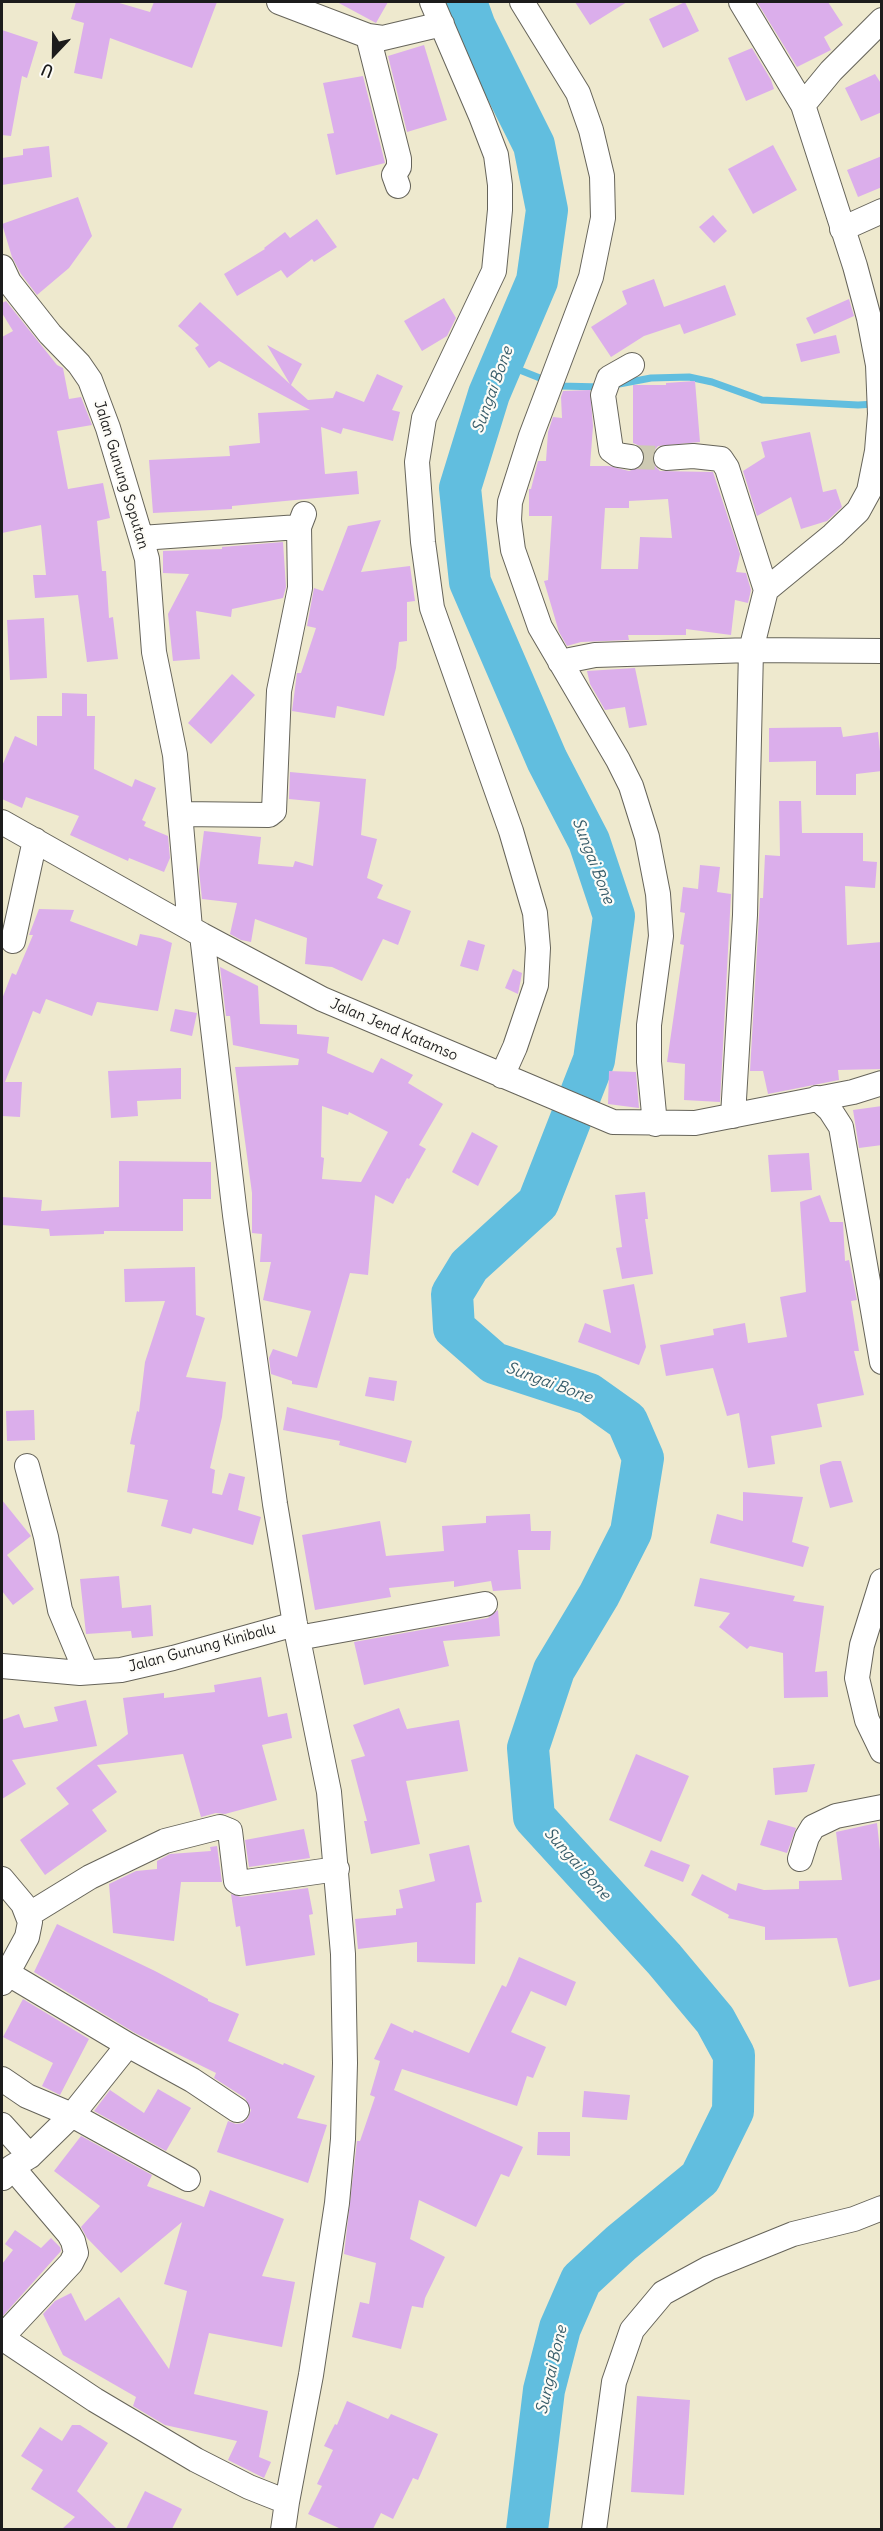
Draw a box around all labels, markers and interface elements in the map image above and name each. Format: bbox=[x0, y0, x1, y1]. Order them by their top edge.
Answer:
north arrow bbox=[24, 24, 84, 84]
text: U bbox=[38, 59, 56, 82]
water label: Sungai Bone bbox=[469, 344, 517, 436]
street label: Jalan Gunung Soputan bbox=[90, 399, 152, 551]
water label: Sungai Bone bbox=[568, 815, 618, 907]
street label: Jalan Jend Katamso bbox=[327, 995, 461, 1065]
water label: Sungai Bone bbox=[503, 1359, 595, 1407]
street label: Jalan Gunung Kinibalu bbox=[126, 1620, 278, 1676]
water label: Sungai Bone bbox=[540, 1824, 614, 1904]
water label: Sungai Bone bbox=[532, 2324, 572, 2416]

